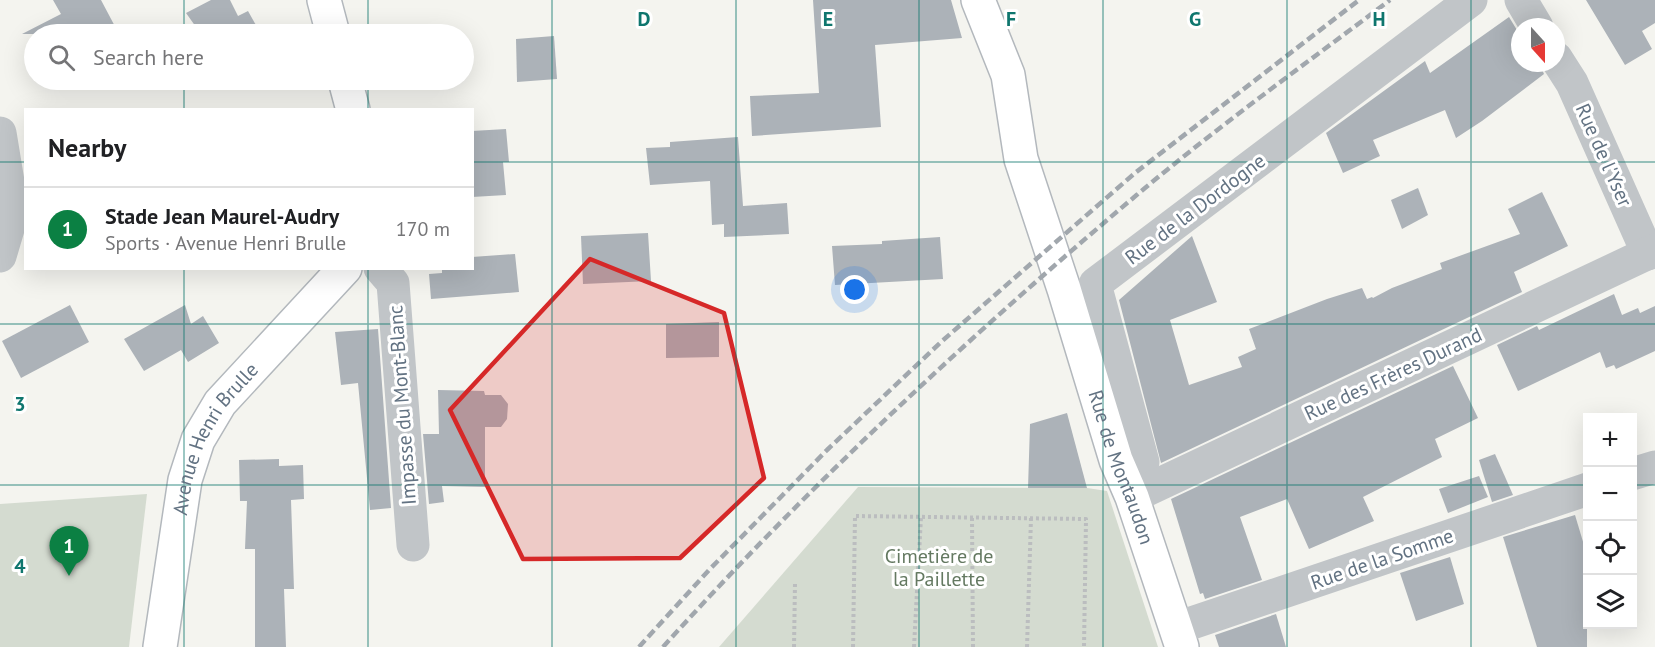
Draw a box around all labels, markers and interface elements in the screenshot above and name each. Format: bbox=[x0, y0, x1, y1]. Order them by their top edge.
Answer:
text: D bbox=[638, 6, 651, 32]
text: E bbox=[823, 6, 833, 32]
text: F bbox=[1006, 6, 1016, 32]
text: G bbox=[1189, 6, 1201, 32]
text: H bbox=[1372, 6, 1386, 32]
north arrow bbox=[1511, 18, 1565, 72]
search box bbox=[24, 24, 474, 90]
icon: search bbox=[45, 41, 78, 74]
text: Search here bbox=[93, 43, 204, 71]
street label: Rue de l'Yser bbox=[1570, 99, 1638, 211]
text: Nearby bbox=[48, 131, 126, 164]
street label: Rue de la Dordogne bbox=[1120, 148, 1270, 270]
text: Stade Jean Maurel-Audry bbox=[105, 202, 339, 230]
text: 1 bbox=[62, 216, 73, 242]
text: 170 m bbox=[396, 216, 450, 242]
text: Sports · Avenue Henri Brulle bbox=[105, 230, 346, 256]
your location bbox=[840, 275, 869, 304]
street label: Impasse du Mont-Blanc bbox=[382, 304, 422, 506]
street label: Rue des Frères Durand bbox=[1300, 321, 1486, 427]
street label: Avenue Henri Brulle bbox=[167, 357, 264, 517]
street label: Rue de Montaudon bbox=[1083, 387, 1160, 548]
text: 3 bbox=[14, 391, 26, 417]
map controls bbox=[1583, 413, 1637, 629]
button: + bbox=[1583, 413, 1637, 467]
button: − bbox=[1583, 467, 1637, 521]
button: locate bbox=[1583, 521, 1637, 575]
street label: Rue de la Somme bbox=[1307, 522, 1457, 596]
pin: 1 bbox=[50, 526, 88, 576]
park label: Cimetière de la Paillette bbox=[885, 543, 993, 592]
text: 4 bbox=[14, 553, 26, 579]
button: layers bbox=[1583, 575, 1637, 629]

